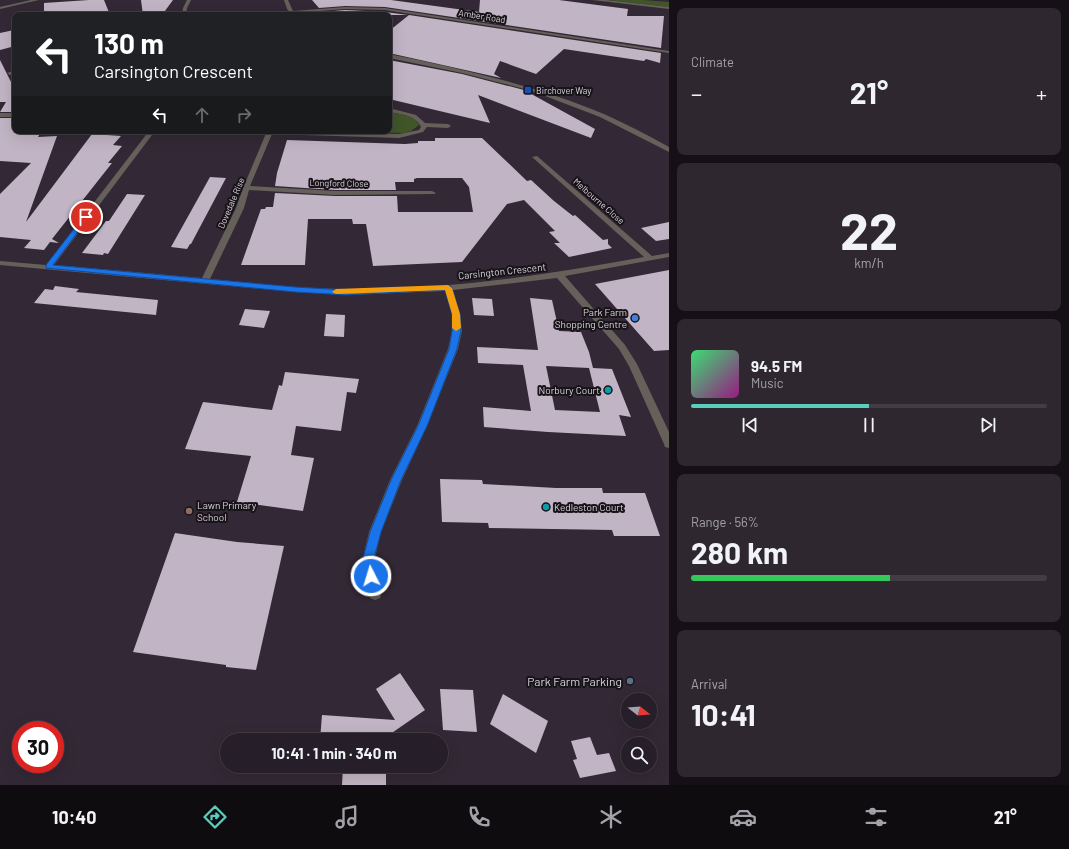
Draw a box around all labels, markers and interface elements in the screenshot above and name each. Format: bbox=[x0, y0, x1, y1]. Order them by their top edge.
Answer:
street label: Amber Road bbox=[458, 7, 506, 25]
text: 130 m bbox=[94, 26, 164, 60]
icon: left bbox=[28, 28, 80, 80]
text: Climate bbox=[691, 54, 734, 70]
text: Carsington Crescent bbox=[94, 60, 253, 82]
text: 21° bbox=[850, 74, 888, 110]
text: − bbox=[691, 80, 702, 106]
text: + bbox=[1036, 80, 1047, 106]
marker: Birchover Way bbox=[523, 85, 533, 95]
place label: Birchover Way bbox=[536, 85, 592, 96]
icon: left bbox=[149, 104, 171, 126]
icon: ahead bbox=[191, 104, 213, 126]
icon: right bbox=[233, 104, 255, 126]
street label: Dovedale Rise bbox=[215, 176, 247, 230]
street label: Melbourne Close bbox=[571, 176, 627, 226]
street label: Longford Close bbox=[309, 177, 369, 189]
text: 22 bbox=[840, 198, 898, 260]
pin bbox=[69, 200, 103, 234]
icon: arrive bbox=[75, 206, 97, 228]
text: km/h bbox=[854, 255, 884, 271]
street label: Carsington Crescent bbox=[457, 260, 547, 282]
place label: Park Farm Shopping Centre bbox=[555, 306, 627, 330]
marker: Park Farm Shopping Centre bbox=[630, 313, 640, 323]
text: 94.5 FM bbox=[751, 357, 802, 375]
text: Music bbox=[751, 375, 784, 391]
place label: Norbury Court bbox=[539, 384, 600, 396]
marker: Norbury Court bbox=[603, 385, 613, 395]
icon: previous bbox=[739, 414, 761, 436]
icon: pause bbox=[858, 414, 880, 436]
icon: next bbox=[977, 414, 999, 436]
place label: Lawn Primary School bbox=[197, 499, 257, 523]
place label: Kedleston Court bbox=[554, 501, 624, 513]
marker: Kedleston Court bbox=[541, 502, 551, 512]
marker: Lawn Primary School bbox=[184, 506, 194, 516]
text: Range · 56% bbox=[691, 514, 759, 530]
text: 280 km bbox=[691, 534, 788, 570]
position arrow bbox=[350, 555, 392, 597]
place label: Park Farm Parking bbox=[527, 674, 622, 688]
marker: Park Farm Parking bbox=[625, 676, 635, 686]
text: Arrival bbox=[691, 676, 727, 692]
north arrow bbox=[621, 693, 657, 729]
map controls bbox=[621, 693, 657, 773]
text: 10:41 bbox=[691, 696, 756, 732]
speed limit sign: 30 bbox=[12, 721, 64, 773]
button: search bbox=[621, 737, 657, 773]
text: 10:41 · 1 min · 340 m bbox=[271, 744, 397, 762]
icon: directions bbox=[201, 803, 229, 831]
icon: music bbox=[333, 803, 361, 831]
icon: phone bbox=[465, 803, 493, 831]
icon: climate bbox=[597, 803, 625, 831]
icon: car bbox=[729, 803, 757, 831]
icon: filters bbox=[862, 803, 890, 831]
text: 10:40 bbox=[52, 806, 96, 828]
text: 21° bbox=[994, 806, 1017, 828]

